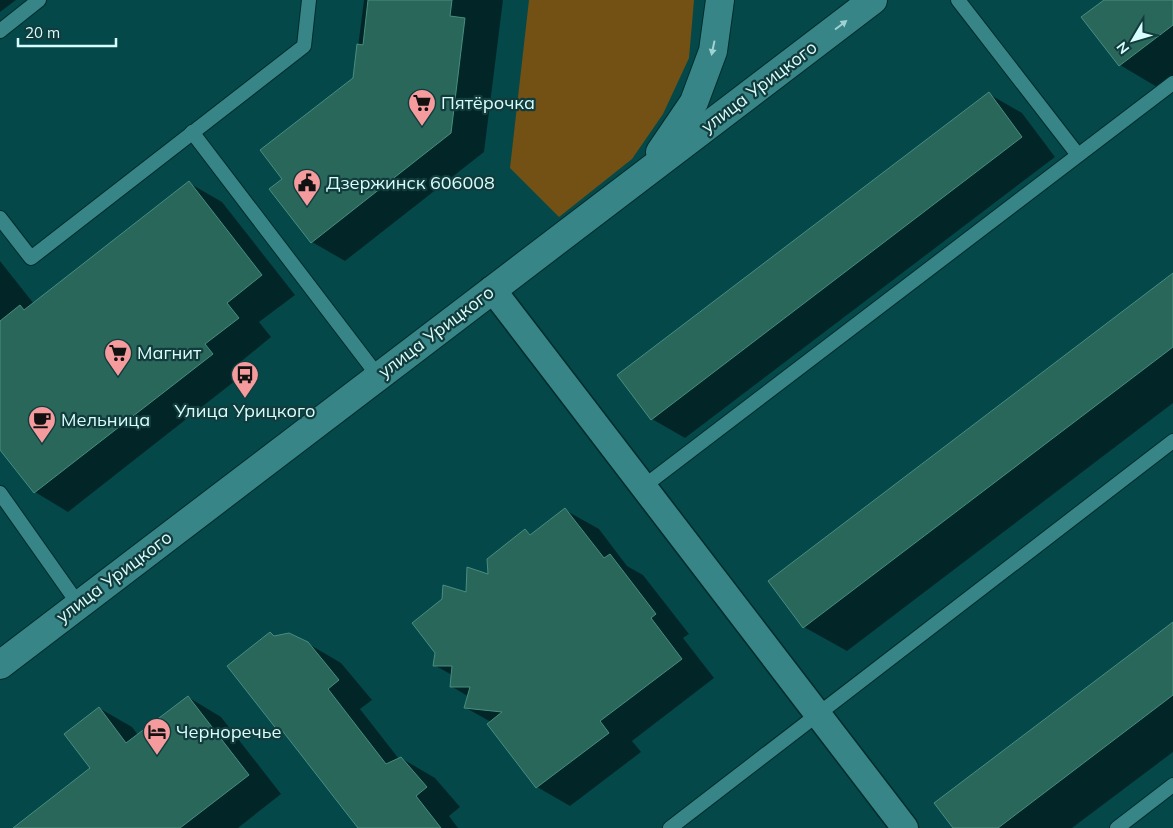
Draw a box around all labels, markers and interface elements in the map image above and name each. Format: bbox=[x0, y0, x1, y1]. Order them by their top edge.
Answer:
scale bar bbox=[18, 15, 115, 47]
north arrow bbox=[1108, 15, 1158, 65]
one-way arrow bbox=[834, 19, 847, 30]
text: 20 m bbox=[25, 23, 60, 42]
street label: улица Урицкого bbox=[696, 35, 821, 138]
text: N bbox=[1112, 38, 1133, 58]
one-way arrow bbox=[709, 41, 717, 56]
supermarket icon: Пятёрочка bbox=[407, 88, 437, 127]
place label: Пятёрочка bbox=[441, 91, 535, 114]
public building icon: Дзержинск 606008 bbox=[292, 168, 322, 207]
place label: Дзержинск 606008 bbox=[326, 171, 495, 194]
street label: улица Урицкого bbox=[373, 280, 498, 383]
supermarket icon: Магнит bbox=[103, 338, 133, 377]
place label: Магнит bbox=[137, 341, 202, 364]
bus stop icon: Улица Урицкого bbox=[230, 360, 260, 399]
place label: Улица Урицкого bbox=[174, 399, 315, 422]
cafe icon: Мельница bbox=[27, 405, 57, 444]
place label: Мельница bbox=[61, 408, 150, 431]
street label: улица Урицкого bbox=[51, 525, 176, 628]
hotel icon: Черноречье bbox=[142, 717, 172, 756]
place label: Черноречье bbox=[176, 720, 282, 743]

